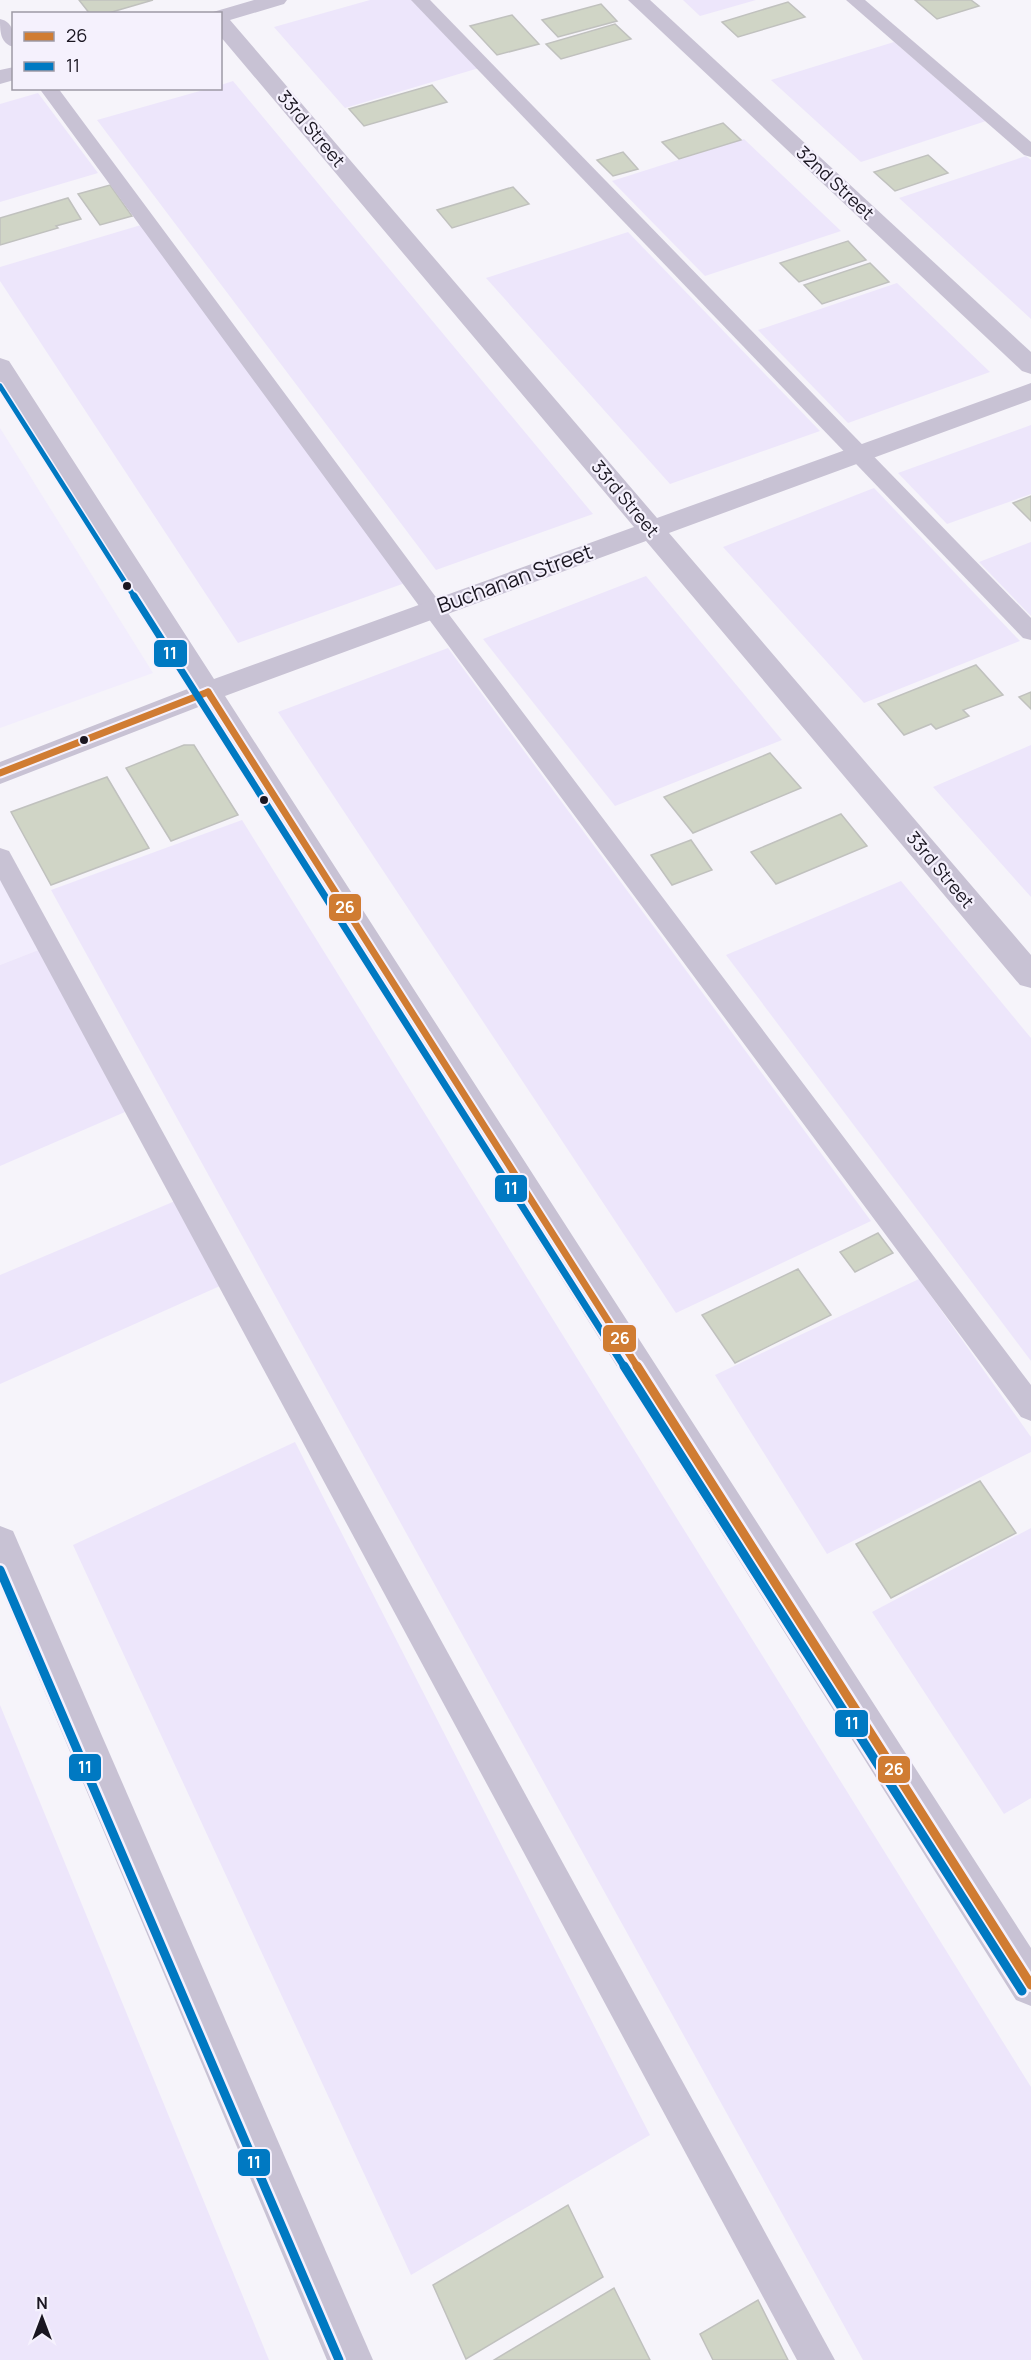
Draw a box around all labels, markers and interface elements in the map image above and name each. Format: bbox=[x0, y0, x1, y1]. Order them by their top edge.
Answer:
legend bbox=[12, 12, 222, 90]
text: 26 bbox=[66, 23, 87, 47]
text: 11 bbox=[66, 53, 80, 77]
street label: 33rd Street bbox=[273, 85, 351, 172]
street label: 32nd Street bbox=[792, 140, 880, 224]
street label: 33rd Street bbox=[587, 455, 665, 542]
street label: Buchanan Street bbox=[433, 537, 596, 619]
unlabelled marker bbox=[121, 580, 133, 592]
line badge: 11 bbox=[153, 639, 188, 668]
text: 11 bbox=[163, 642, 177, 664]
unlabelled marker bbox=[78, 734, 90, 746]
unlabelled marker bbox=[258, 794, 270, 806]
street label: 33rd Street bbox=[902, 826, 980, 913]
line badge: 26 bbox=[328, 893, 362, 922]
text: 26 bbox=[335, 896, 355, 918]
line badge: 11 bbox=[494, 1174, 528, 1203]
text: 11 bbox=[504, 1177, 518, 1199]
line badge: 26 bbox=[602, 1324, 637, 1353]
text: 26 bbox=[610, 1327, 630, 1349]
line badge: 11 bbox=[834, 1709, 869, 1738]
text: 11 bbox=[845, 1712, 859, 1734]
line badge: 11 bbox=[68, 1753, 102, 1782]
line badge: 26 bbox=[877, 1755, 911, 1784]
text: 11 bbox=[78, 1756, 92, 1778]
text: 26 bbox=[884, 1758, 904, 1780]
line badge: 11 bbox=[237, 2148, 271, 2177]
text: 11 bbox=[247, 2151, 261, 2173]
north arrow bbox=[12, 2288, 72, 2348]
text: N bbox=[36, 2292, 48, 2314]

